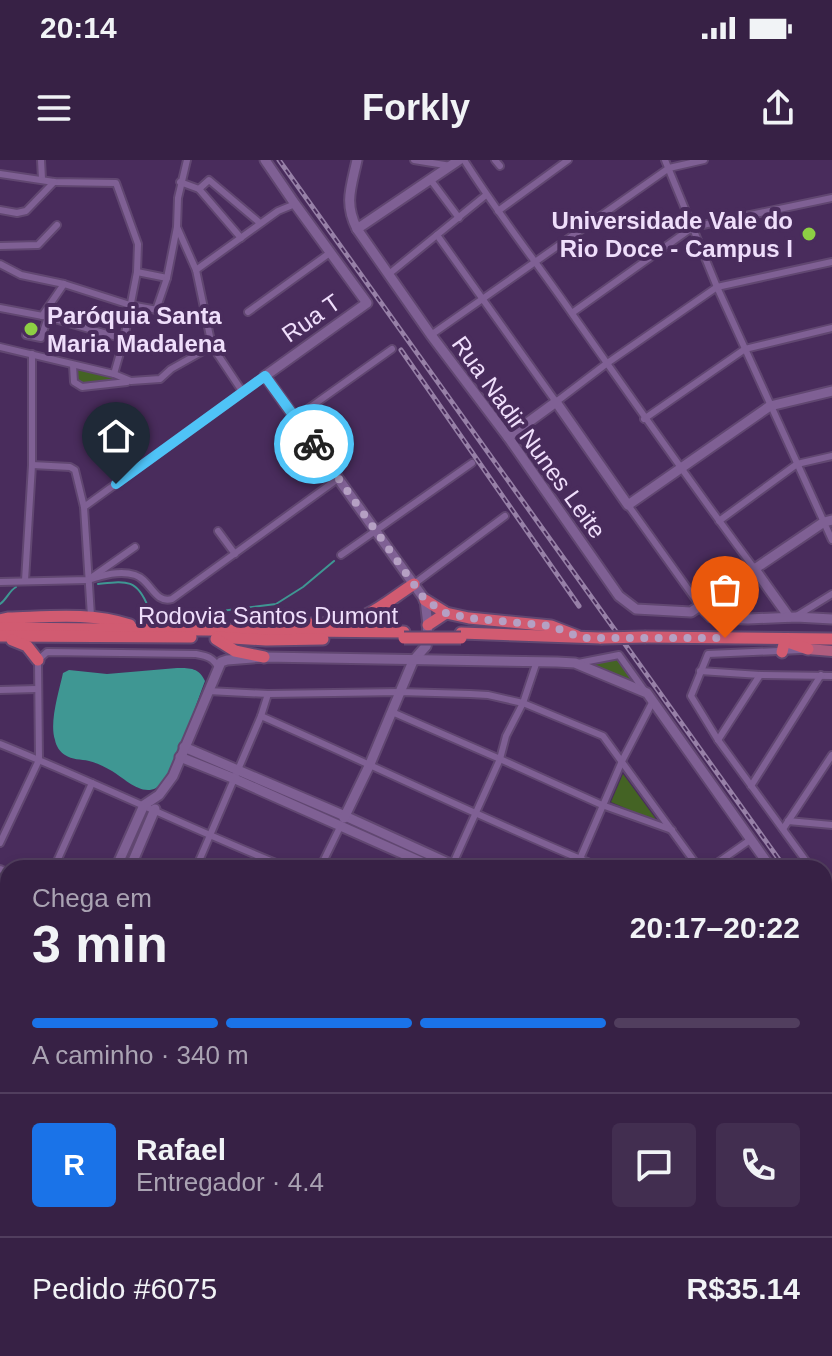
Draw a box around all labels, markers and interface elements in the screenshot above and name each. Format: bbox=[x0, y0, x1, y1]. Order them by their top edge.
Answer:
text: 20:14 bbox=[40, 11, 117, 44]
icon: menu bbox=[32, 86, 76, 130]
icon: share bbox=[756, 86, 800, 130]
text: Forkly bbox=[362, 87, 470, 128]
place label: Universidade Vale do Rio Doce - Campus I bbox=[552, 207, 793, 262]
marker: Universidade Vale do Rio Doce - Campus I bbox=[800, 225, 818, 243]
street label: Rua T bbox=[277, 288, 346, 348]
place label: Paróquia Santa Maria Madalena bbox=[47, 302, 226, 357]
marker: Paróquia Santa Maria Madalena bbox=[22, 320, 40, 338]
street label: Rua Nadir Nunes Leite bbox=[447, 331, 611, 543]
pin bbox=[82, 402, 150, 484]
courier bbox=[274, 404, 354, 484]
icon: home bbox=[94, 414, 138, 458]
icon: bike bbox=[292, 422, 336, 466]
pin bbox=[691, 556, 759, 638]
icon: bag bbox=[703, 568, 747, 612]
street label: Rodovia Santos Dumont bbox=[138, 602, 398, 629]
text: Chega em bbox=[32, 883, 152, 913]
text: 20:17–20:22 bbox=[630, 911, 800, 944]
text: 3 min bbox=[32, 915, 168, 973]
text: A caminho · 340 m bbox=[32, 1040, 249, 1070]
button: chat bbox=[612, 1123, 696, 1207]
button: phone bbox=[716, 1123, 800, 1207]
text: Rafael bbox=[136, 1133, 226, 1166]
text: R bbox=[63, 1148, 85, 1181]
text: Entregador · 4.4 bbox=[136, 1167, 324, 1197]
text: Pedido #6075 bbox=[32, 1272, 217, 1305]
text: R$35.14 bbox=[687, 1272, 800, 1305]

